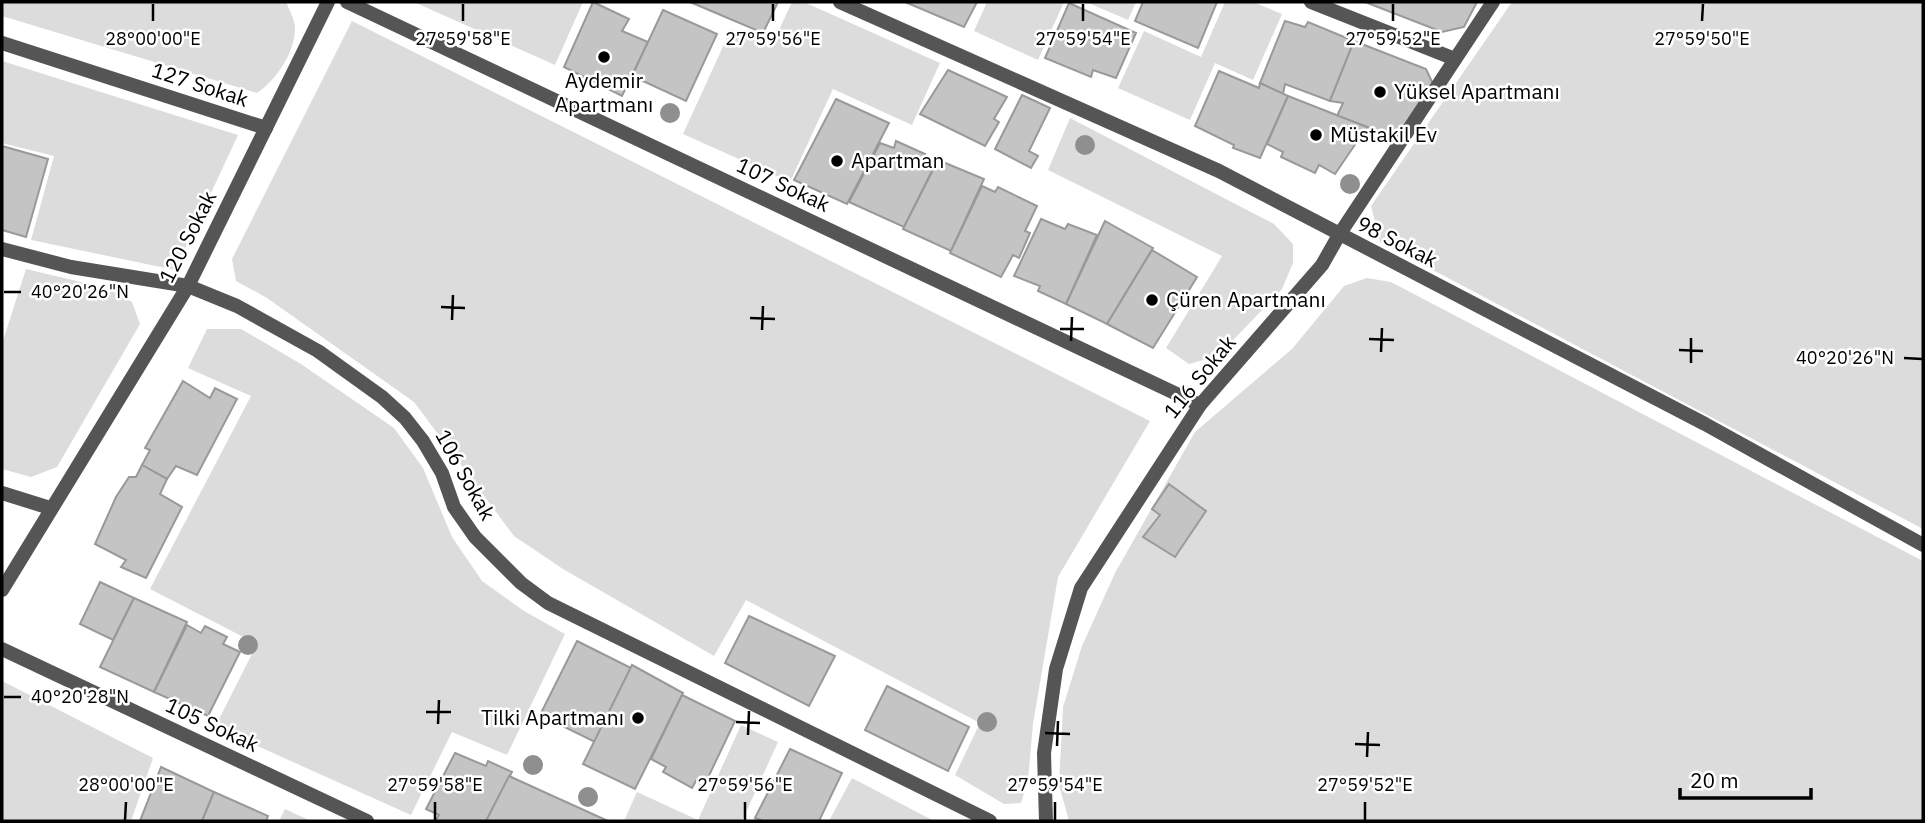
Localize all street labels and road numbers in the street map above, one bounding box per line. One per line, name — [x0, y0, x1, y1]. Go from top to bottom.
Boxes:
street label: 127 Sokak — [148, 55, 252, 113]
street label: 107 Sokak — [732, 150, 835, 218]
street label: 120 Sokak — [152, 186, 222, 287]
street label: 98 Sokak — [1352, 209, 1443, 273]
street label: 116 Sokak — [1157, 329, 1242, 424]
street label: 106 Sokak — [429, 424, 502, 525]
street label: 105 Sokak — [161, 690, 264, 758]

